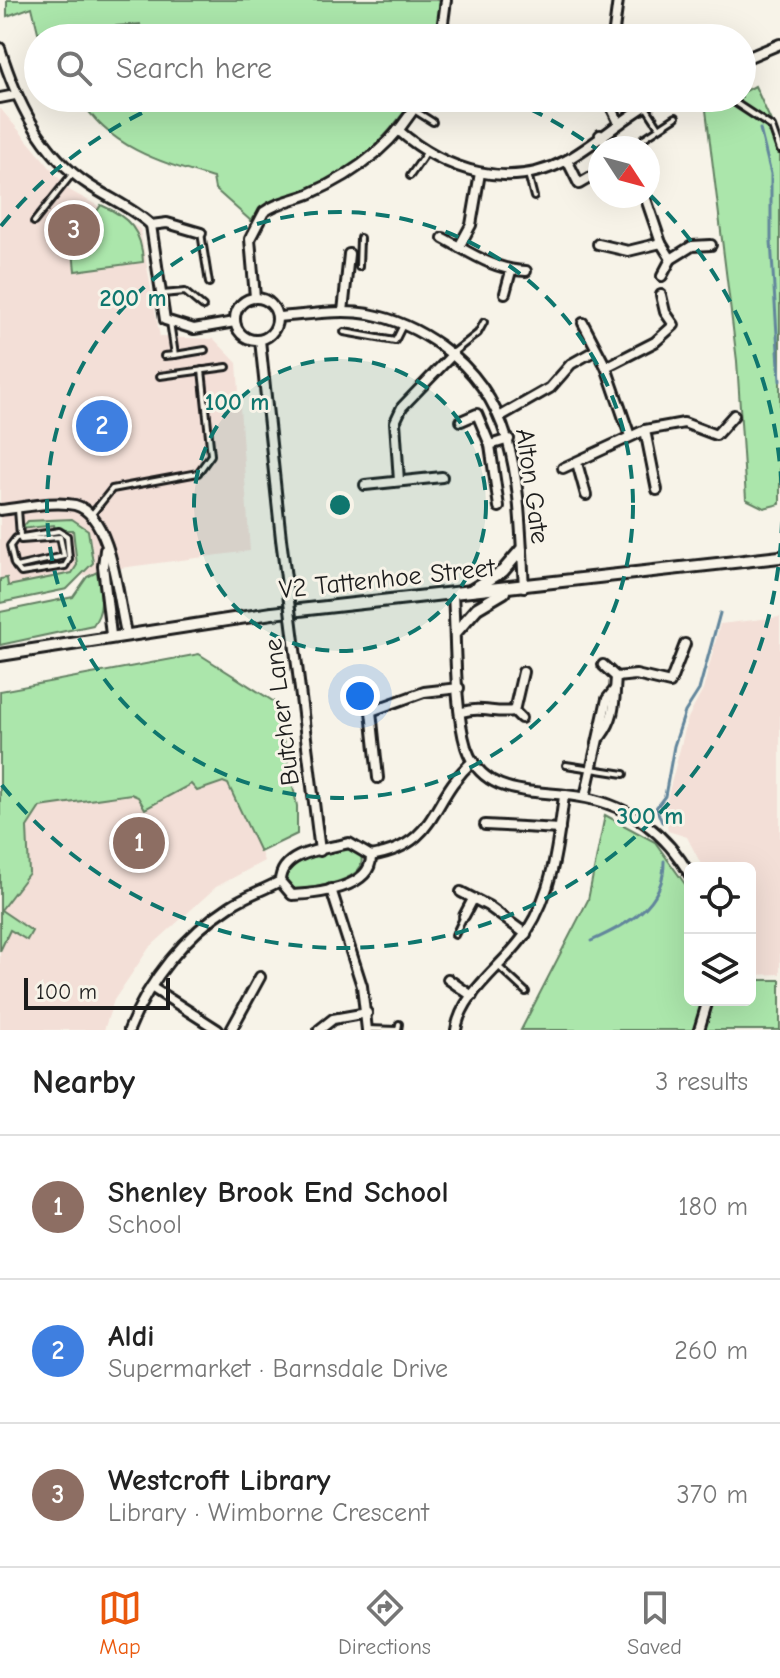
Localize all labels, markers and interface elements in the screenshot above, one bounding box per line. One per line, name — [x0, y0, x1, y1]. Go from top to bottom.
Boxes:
search box — [24, 24, 756, 112]
icon: search — [52, 46, 96, 90]
text: Search here — [116, 51, 272, 86]
north arrow — [588, 136, 660, 208]
pin: 3 — [48, 200, 100, 260]
text: 200 m — [99, 284, 167, 312]
text: 100 m — [205, 388, 269, 416]
pin: 2 — [76, 396, 128, 456]
street label: Alton Gate — [509, 426, 555, 546]
centre of rings — [326, 491, 354, 519]
street label: V2 Tattenhoe Street — [278, 553, 498, 605]
street label: Butcher Lane — [258, 637, 306, 787]
your location — [340, 676, 380, 716]
text: 300 m — [617, 802, 683, 830]
pin: 1 — [113, 813, 165, 873]
map controls — [684, 862, 756, 1006]
button: locate — [684, 862, 756, 934]
button: layers — [684, 934, 756, 1006]
scale bar — [24, 974, 170, 1010]
text: 100 m — [36, 979, 97, 1005]
text: Nearby — [32, 1062, 135, 1102]
text: 3 results — [655, 1067, 748, 1097]
text: Shenley Brook End School — [108, 1175, 449, 1210]
text: 1 — [53, 1192, 63, 1222]
text: 180 m — [678, 1192, 748, 1222]
text: School — [108, 1210, 182, 1240]
text: Aldi — [108, 1319, 155, 1354]
text: 2 — [52, 1336, 64, 1366]
text: 260 m — [674, 1336, 748, 1366]
text: Supermarket · Barnsdale Drive — [108, 1354, 448, 1384]
text: Westcroft Library — [108, 1463, 331, 1498]
text: 3 — [52, 1480, 64, 1510]
text: 370 m — [677, 1480, 748, 1510]
text: Library · Wimborne Crescent — [108, 1498, 429, 1528]
tab: Map — [98, 1586, 142, 1660]
tab: Directions — [338, 1586, 431, 1660]
tab: Saved — [627, 1586, 682, 1660]

